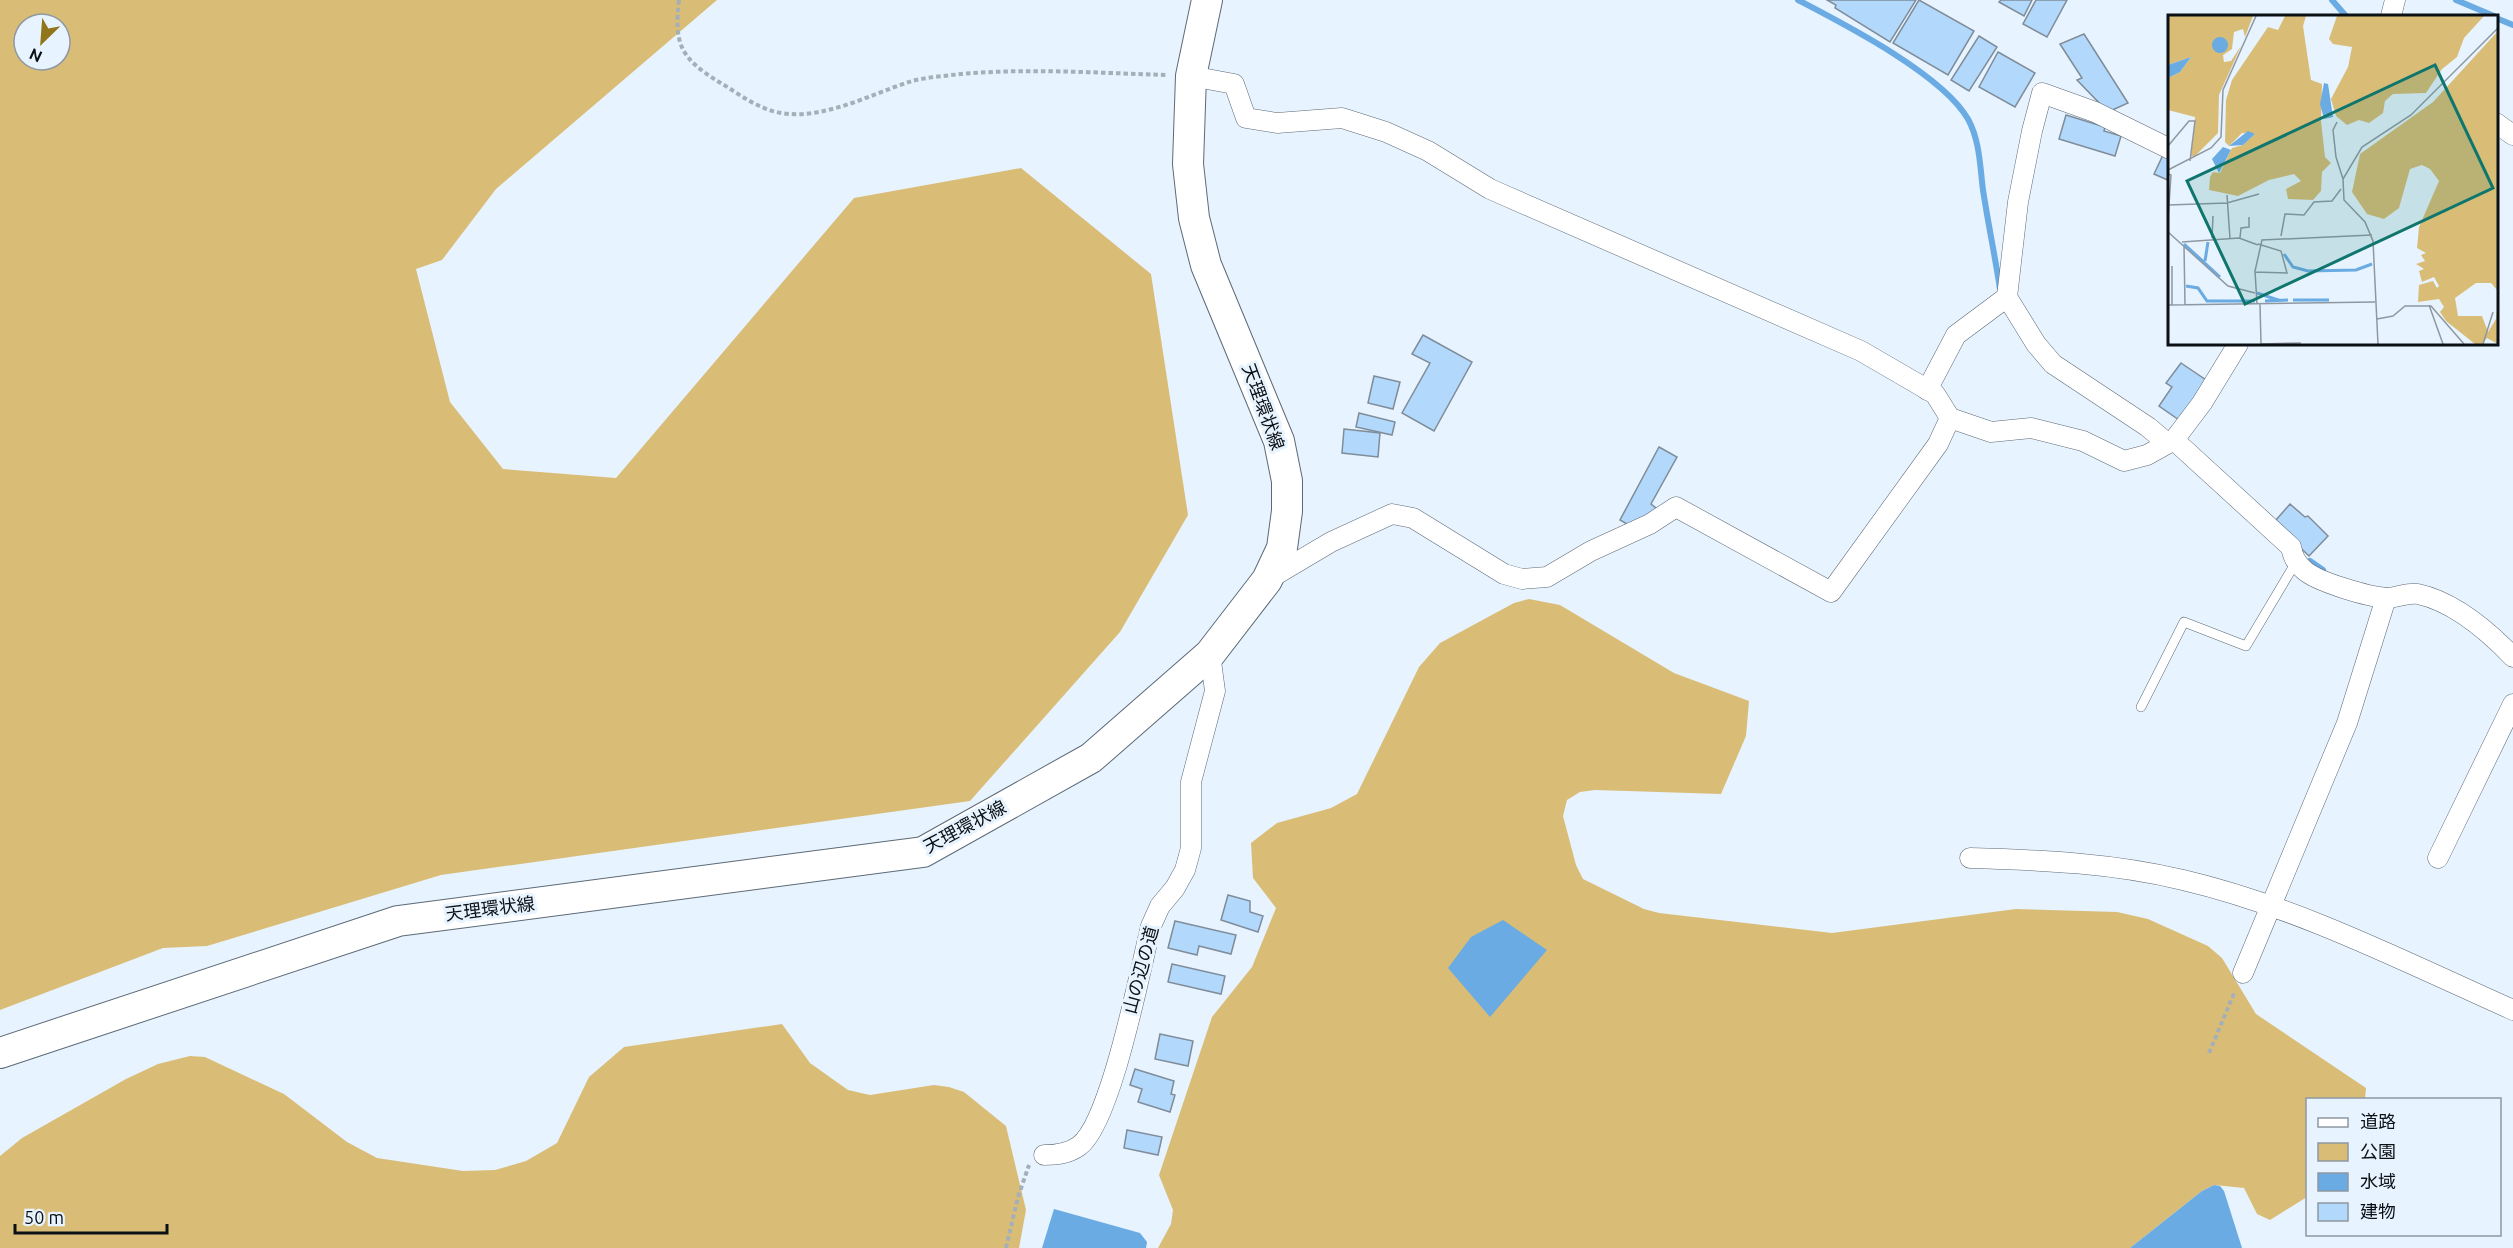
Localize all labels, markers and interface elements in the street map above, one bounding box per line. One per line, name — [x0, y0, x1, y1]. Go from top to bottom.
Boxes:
north arrow — [12, 12, 72, 72]
inset map — [2168, 15, 2498, 345]
text: N — [26, 45, 45, 66]
street label: 天理環状線 — [1239, 361, 1289, 452]
street label: 天理環状線 — [920, 796, 1009, 856]
street label: 天理環状線 — [444, 893, 536, 923]
street label: 山の辺の道 — [1119, 924, 1161, 1016]
legend — [2306, 1098, 2501, 1236]
text: 道路 — [2360, 1111, 2396, 1131]
text: 公園 — [2360, 1141, 2396, 1161]
text: 水域 — [2360, 1171, 2396, 1191]
scale bar — [15, 1197, 166, 1235]
text: 建物 — [2360, 1201, 2396, 1221]
text: 50 m — [24, 1207, 64, 1227]

